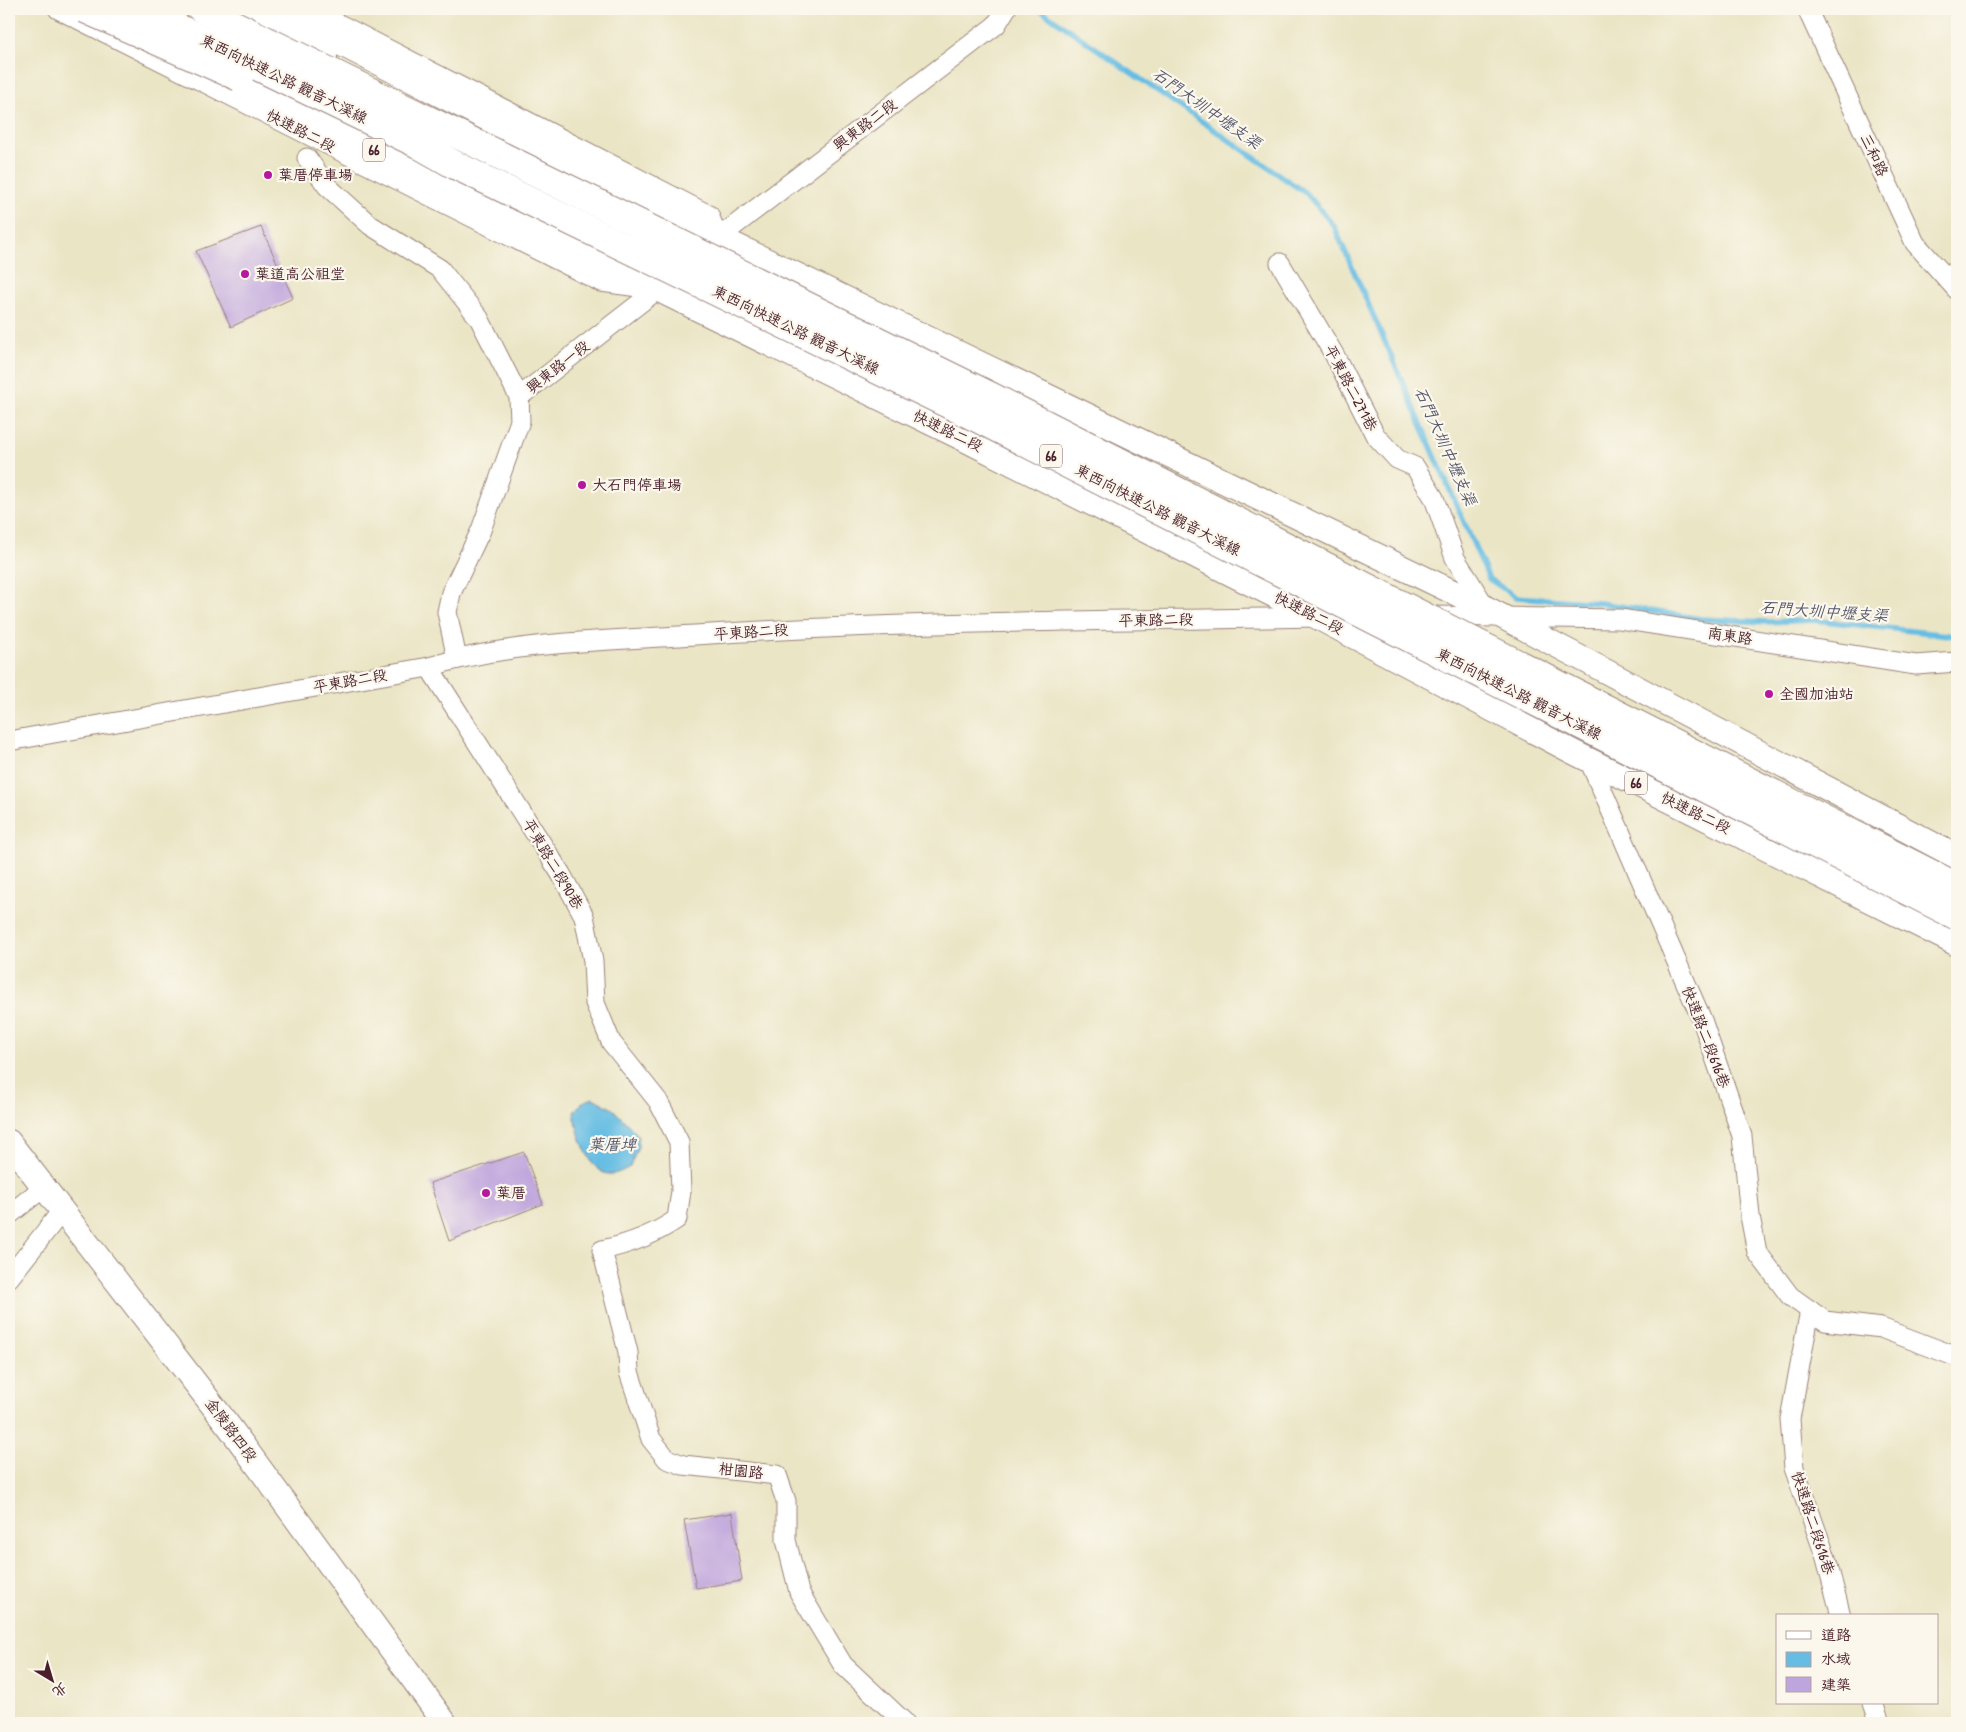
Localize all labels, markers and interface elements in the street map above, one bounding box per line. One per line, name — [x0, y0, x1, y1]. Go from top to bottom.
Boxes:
street label: 東西向快速公路 觀音大溪線 — [197, 29, 371, 128]
water label: 石門大圳中壢支渠 — [1148, 62, 1267, 155]
street label: 興東路二段 — [828, 94, 901, 156]
street label: 快速路二段 — [263, 104, 339, 157]
street label: 三和路 — [1855, 130, 1893, 180]
road number: 66 — [363, 138, 385, 162]
place label: 葉厝停車場 — [278, 164, 353, 185]
marker: 葉厝停車場 — [262, 169, 274, 181]
place label: 葉道高公祖堂 — [255, 263, 345, 284]
marker: 葉道高公祖堂 — [239, 268, 251, 280]
street label: 東西向快速公路 觀音大溪線 — [709, 280, 883, 379]
street label: 興東路一段 — [522, 335, 594, 398]
street label: 平東路二271巷 — [1320, 341, 1383, 435]
water label: 石門大圳中壢支渠 — [1410, 383, 1483, 511]
street label: 快速路二段 — [910, 405, 987, 456]
road number: 66 — [1040, 444, 1062, 468]
street label: 東西向快速公路 觀音大溪線 — [1072, 459, 1245, 561]
place label: 大石門停車場 — [592, 474, 682, 495]
marker: 大石門停車場 — [576, 479, 588, 491]
street label: 快速路二段 — [1271, 586, 1347, 639]
water label: 石門大圳中壢支渠 — [1759, 596, 1891, 627]
street label: 平東路二段 — [1118, 608, 1194, 631]
street label: 平東路二段 — [713, 618, 789, 645]
street label: 南東路 — [1706, 622, 1754, 649]
street label: 東西向快速公路 觀音大溪線 — [1433, 643, 1606, 745]
street label: 平東路二段 — [311, 664, 389, 697]
place label: 全國加油站 — [1779, 683, 1854, 704]
marker: 全國加油站 — [1763, 688, 1775, 700]
road number: 66 — [1625, 771, 1647, 794]
street label: 快速路二段 — [1658, 787, 1735, 838]
street label: 平東路二段90巷 — [518, 815, 589, 913]
street label: 快速路二段616巷 — [1677, 983, 1736, 1091]
water label: 葉厝埤 — [588, 1133, 638, 1155]
place label: 葉厝 — [496, 1182, 526, 1203]
marker: 葉厝 — [480, 1187, 492, 1199]
street label: 金陵路四段 — [200, 1393, 262, 1466]
street label: 柑園路 — [718, 1458, 765, 1483]
street label: 快速路二段616巷 — [1787, 1469, 1840, 1577]
legend — [1776, 1614, 1938, 1704]
text: 道路 — [1821, 1624, 1851, 1645]
text: 水域 — [1821, 1648, 1851, 1669]
north arrow — [28, 1654, 78, 1704]
text: 建築 — [1821, 1674, 1851, 1695]
text: 北 — [49, 1679, 72, 1702]

